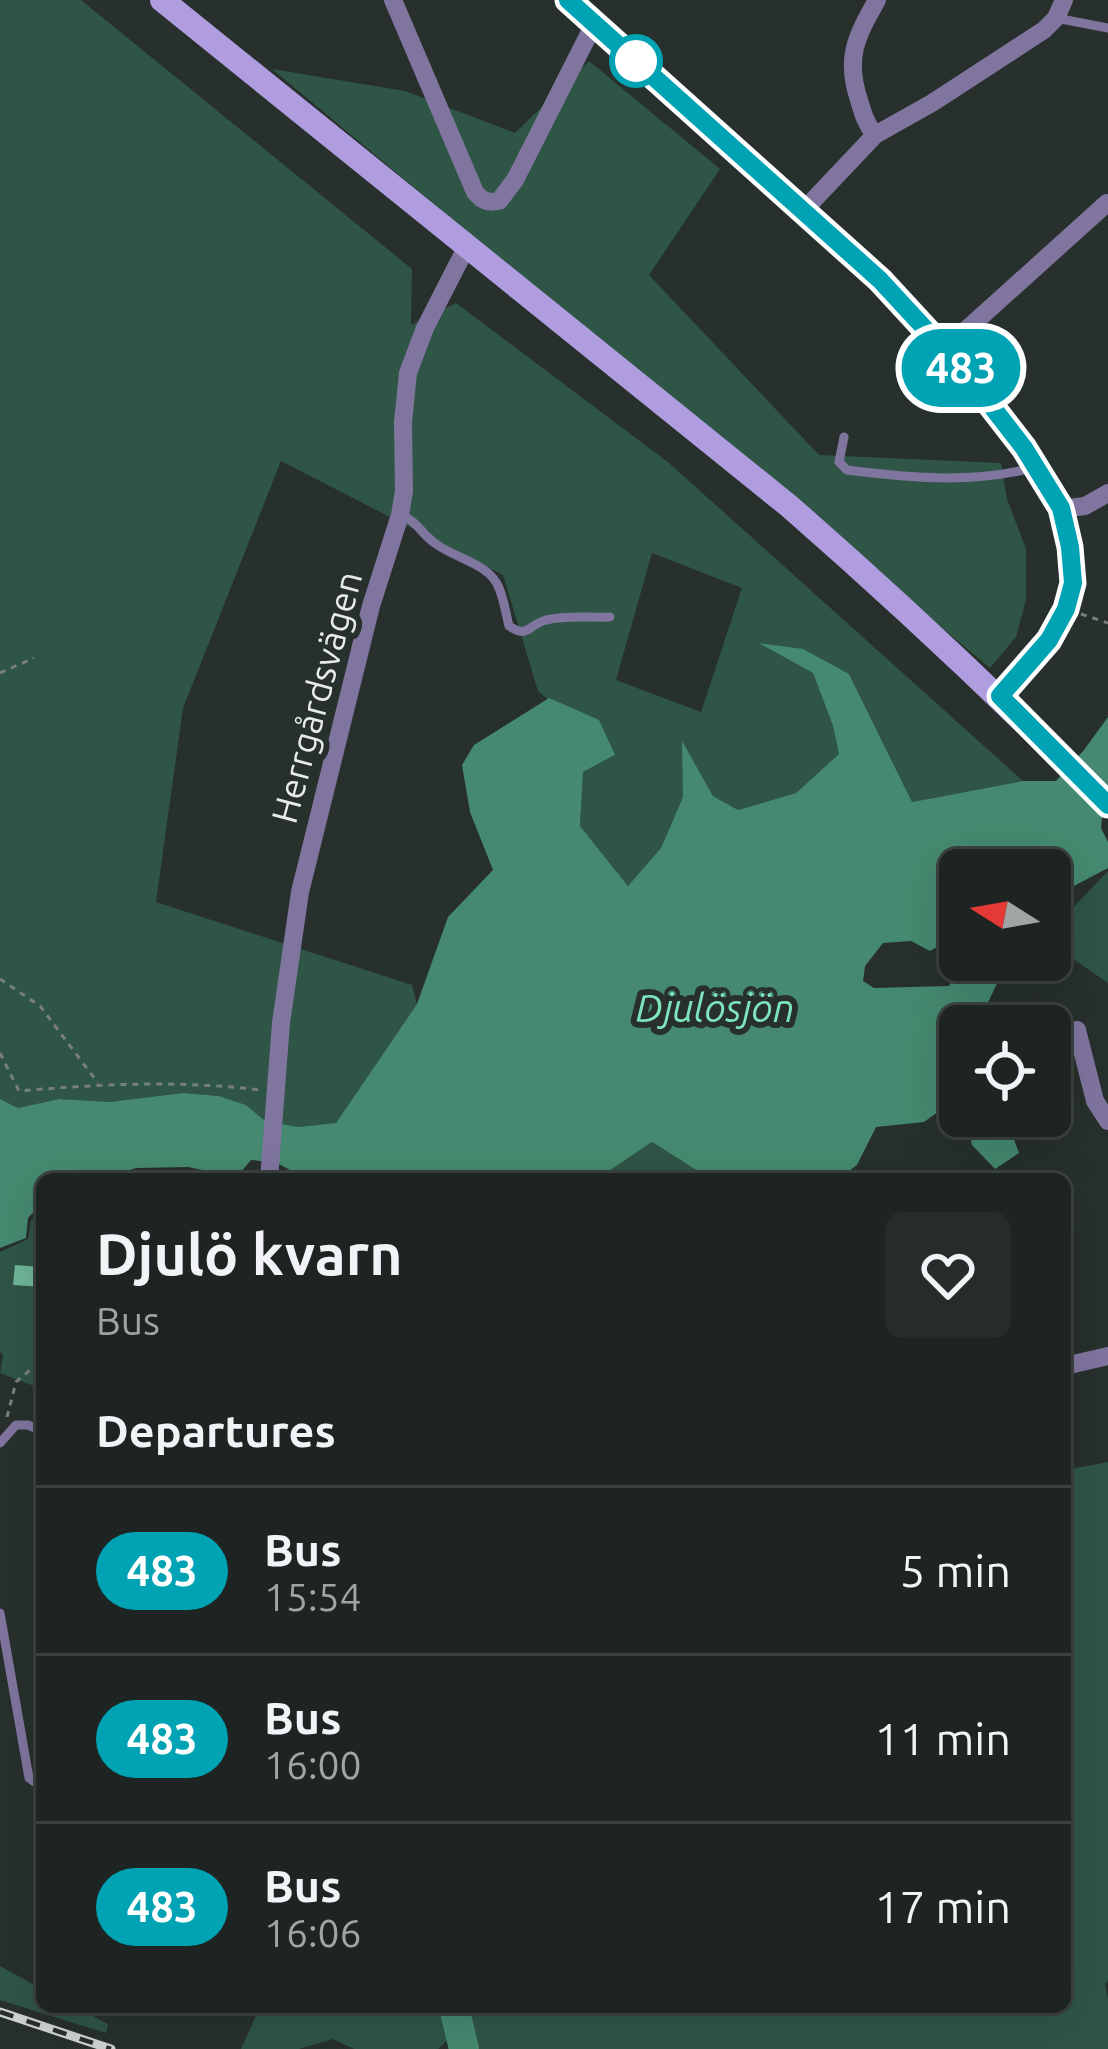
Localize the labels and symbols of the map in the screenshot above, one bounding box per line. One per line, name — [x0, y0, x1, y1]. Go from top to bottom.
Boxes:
unlabelled marker — [611, 36, 661, 86]
line badge: 483 — [892, 329, 1030, 407]
street label: Herrgårdsvägen — [263, 567, 369, 827]
north arrow — [939, 849, 1071, 981]
water label: Djulösjön — [636, 986, 794, 1029]

